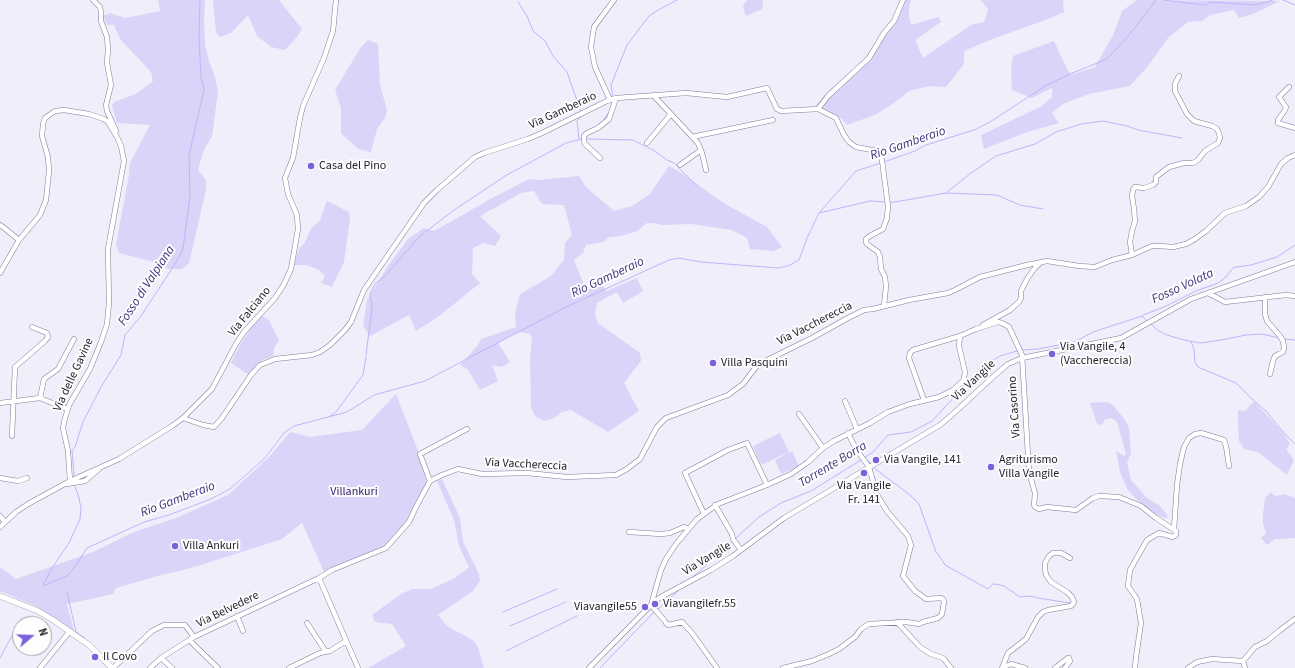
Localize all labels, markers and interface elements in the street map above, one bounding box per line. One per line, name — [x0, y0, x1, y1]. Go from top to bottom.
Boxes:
street label: Via Gamberaio — [527, 89, 599, 133]
water label: Rio Gamberaio — [868, 124, 948, 164]
place label: Casa del Pino — [319, 159, 386, 173]
marker: Casa del Pino — [306, 161, 316, 171]
water label: Fosso di Valpiana — [115, 243, 179, 329]
water label: Rio Gamberaio — [569, 254, 647, 302]
water label: Fosso Volata — [1150, 266, 1216, 308]
street label: Via Falciano — [226, 284, 274, 340]
street label: Via Vacchereccia — [775, 299, 855, 349]
street label: Via delle Gavine — [51, 336, 97, 414]
place label: Via Vangile, 4 (Vacchereccia) — [1060, 340, 1132, 368]
marker: Via Vangile, 4 (Vacchereccia) — [1047, 349, 1057, 359]
place label: Villa Pasquini — [721, 356, 788, 370]
street label: Via Vangile — [949, 357, 999, 405]
marker: Villa Pasquini — [708, 358, 718, 368]
street label: Via Casorino — [1006, 375, 1024, 439]
water label: Torrente Borra — [796, 439, 870, 491]
place label: Via Vangile, 141 — [884, 453, 961, 467]
place label: Agriturismo Villa Vangile — [999, 453, 1059, 481]
marker: Via Vangile, 141 — [871, 455, 881, 465]
street label: Via Vacchereccia — [484, 456, 568, 474]
marker: Agriturismo Villa Vangile — [986, 462, 996, 472]
marker: Via Vangile Fr. 141 — [859, 468, 869, 478]
water label: Rio Gamberaio — [138, 479, 218, 521]
place label: Via Vangile Fr. 141 — [837, 479, 891, 507]
park label: Villankuri — [330, 485, 378, 499]
place label: Villa Ankuri — [183, 539, 239, 553]
street label: Via Vangile — [680, 539, 734, 579]
marker: Villa Ankuri — [170, 541, 180, 551]
street label: Via Belvedere — [194, 589, 262, 631]
place label: Viavangilefr.55 — [663, 597, 736, 611]
marker: Viavangilefr.55 — [650, 599, 660, 609]
place label: Viavangile55 — [574, 600, 637, 614]
marker: Viavangile55 — [640, 602, 650, 612]
north arrow — [12, 616, 52, 656]
text: N — [35, 626, 51, 638]
place label: Il Covo — [103, 650, 137, 664]
marker: Il Covo — [90, 652, 100, 662]

